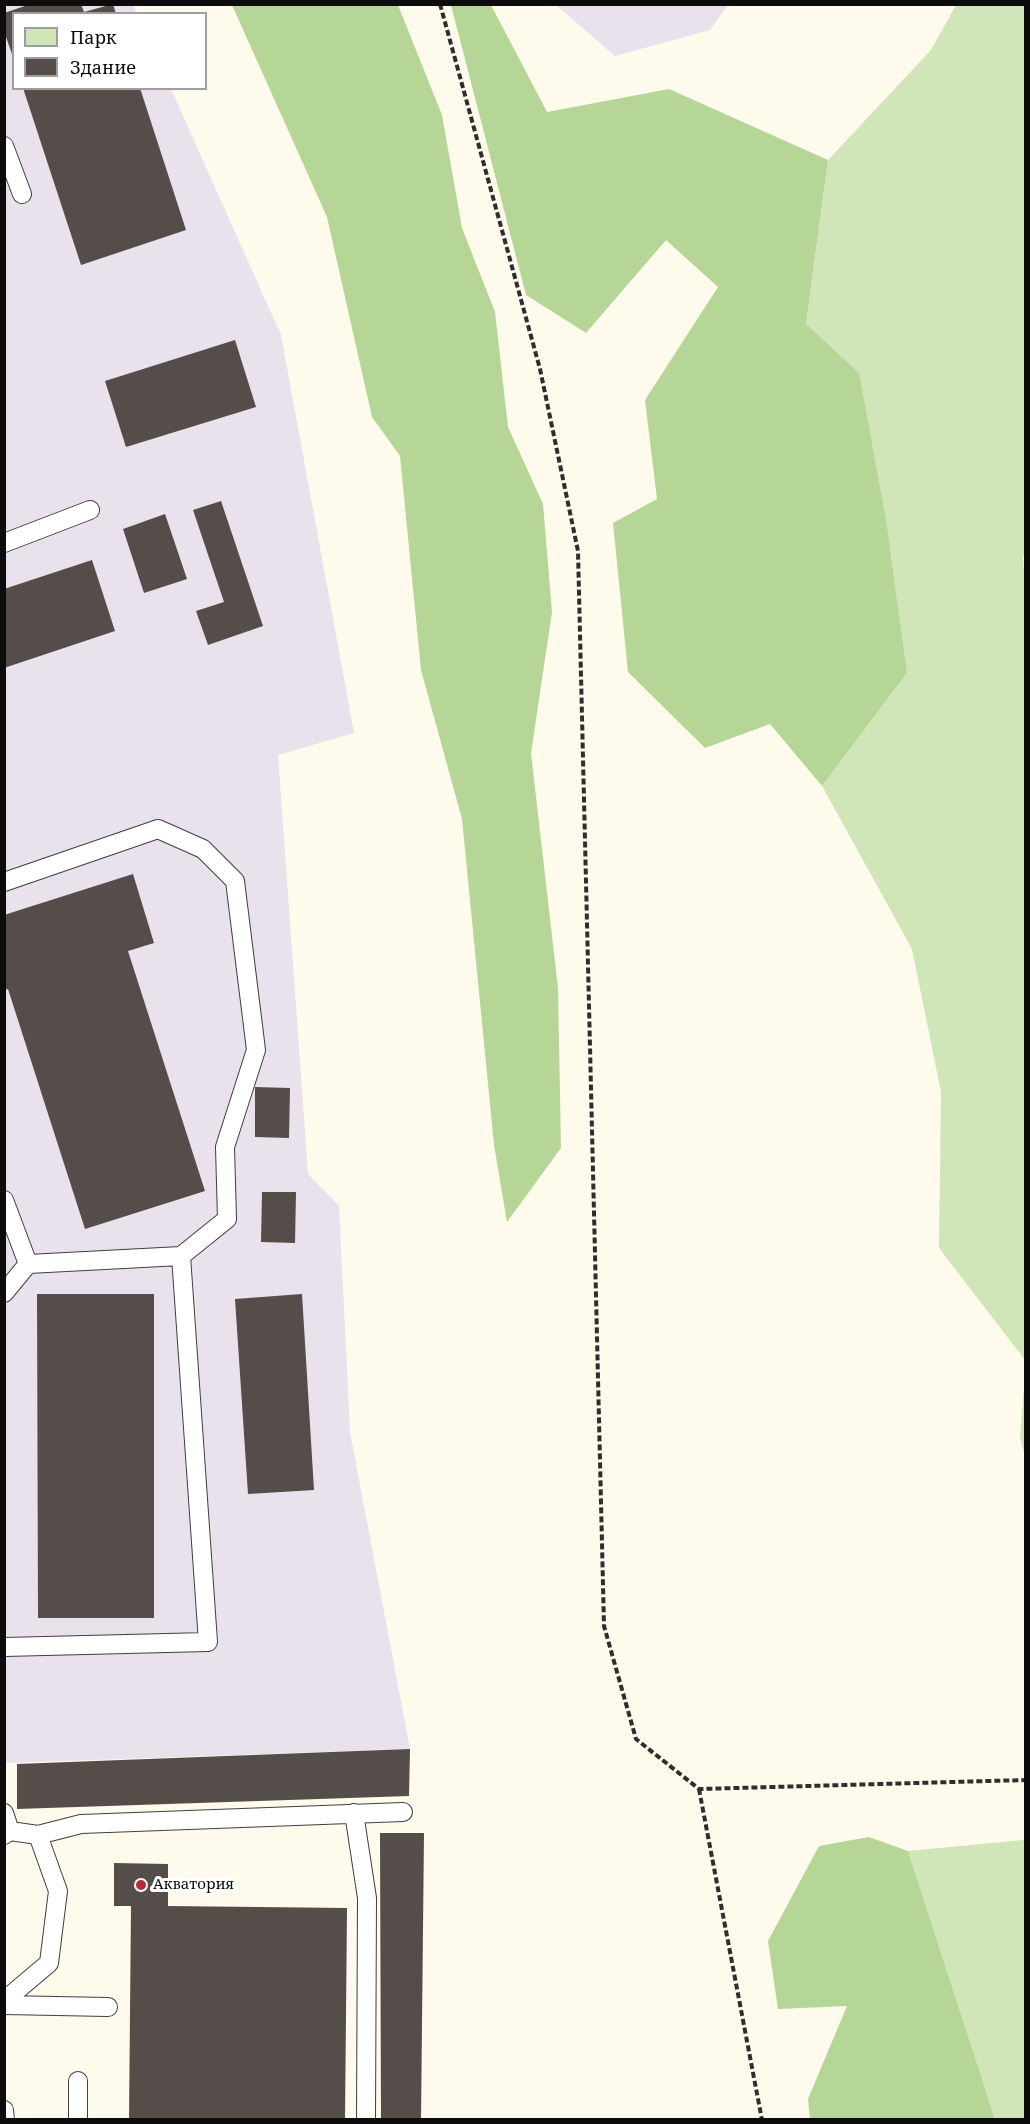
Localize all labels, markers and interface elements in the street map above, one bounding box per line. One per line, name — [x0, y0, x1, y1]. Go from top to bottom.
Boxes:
legend — [12, 12, 207, 90]
text: Парк — [70, 25, 117, 49]
text: Здание — [70, 55, 136, 79]
place label: Акватория — [153, 1876, 234, 1894]
marker: Акватория — [134, 1878, 148, 1892]

